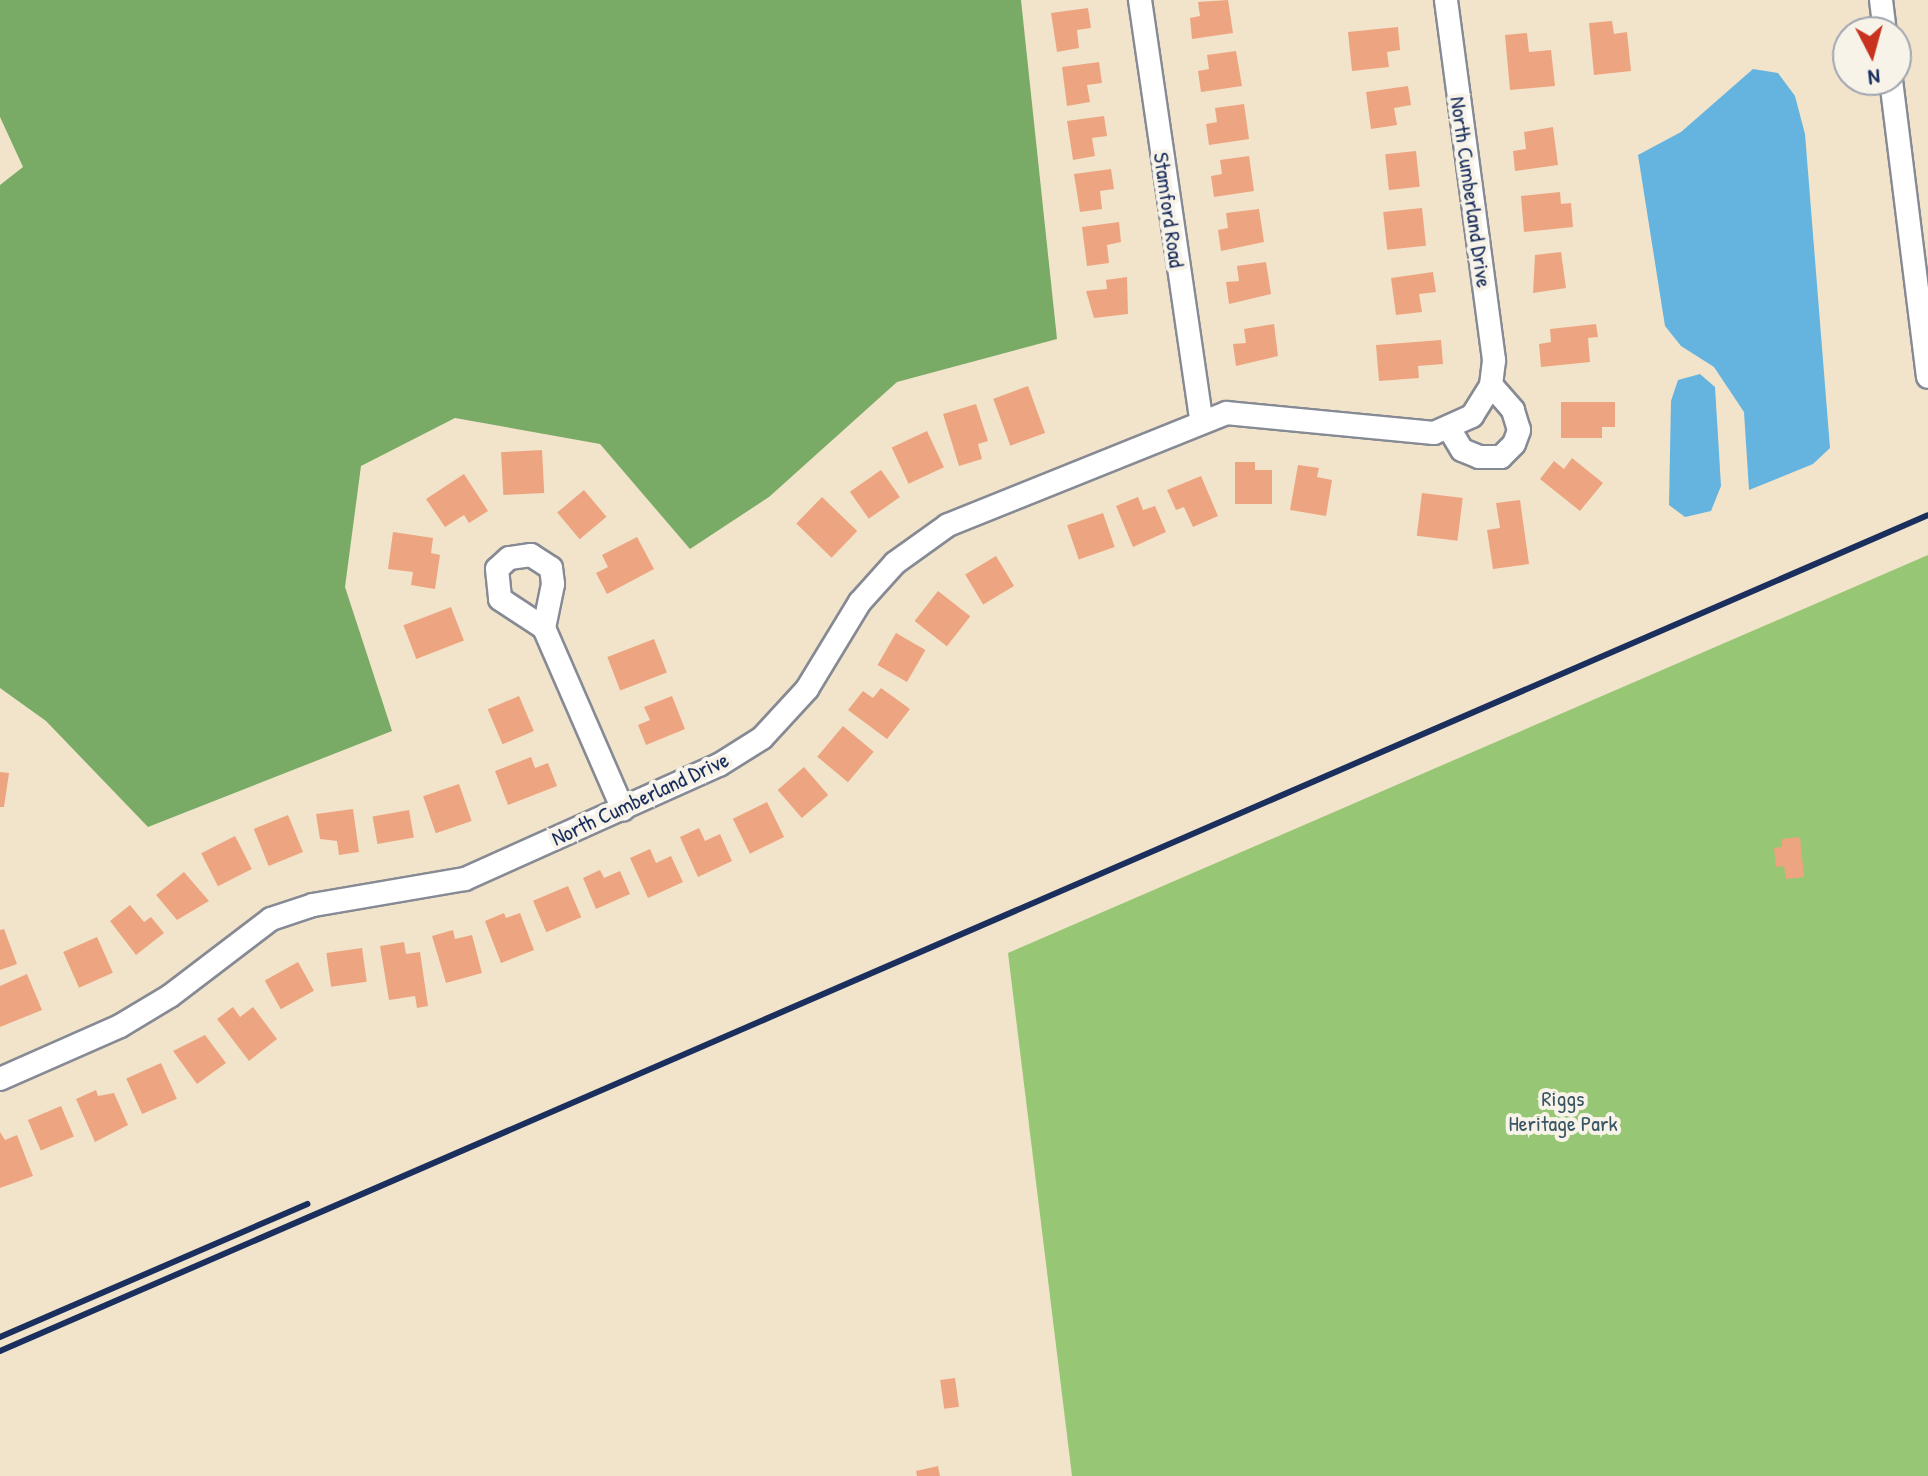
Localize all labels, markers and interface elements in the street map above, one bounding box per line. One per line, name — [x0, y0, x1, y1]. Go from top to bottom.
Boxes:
north arrow — [1832, 16, 1912, 96]
text: N — [1867, 62, 1882, 93]
street label: North Cumberland Drive — [1445, 95, 1497, 289]
street label: Stamford Road — [1148, 151, 1190, 269]
street label: North Cumberland Drive — [547, 746, 733, 852]
park label: Riggs Heritage Park — [1508, 1085, 1618, 1136]

